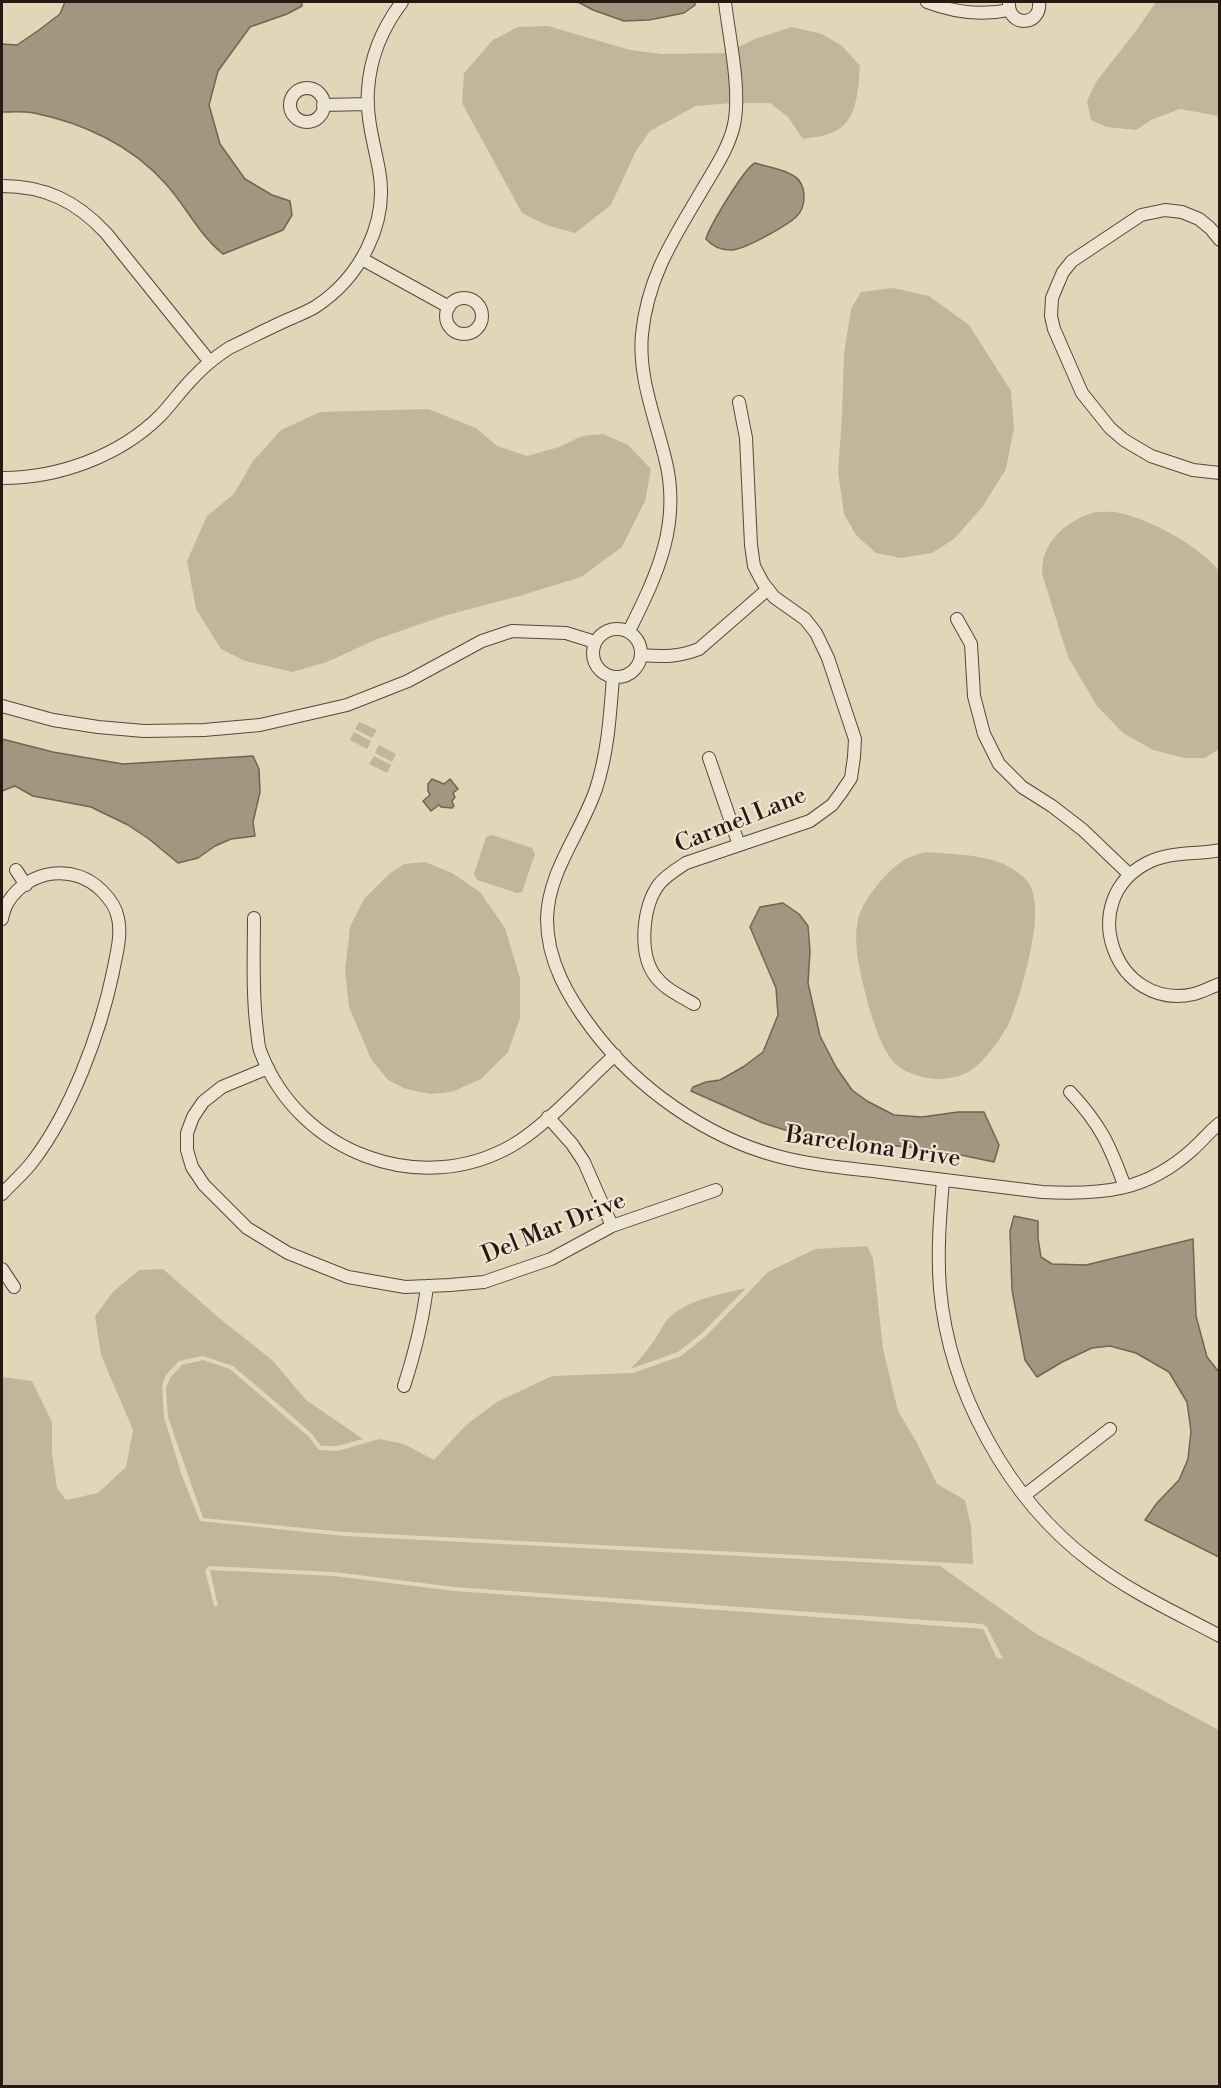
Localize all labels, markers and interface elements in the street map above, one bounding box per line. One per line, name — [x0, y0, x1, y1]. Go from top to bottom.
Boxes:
street label: Carmel Lane — [671, 782, 811, 860]
street label: Barcelona Drive — [784, 1121, 962, 1175]
street label: Del Mar Drive — [478, 1187, 630, 1271]

